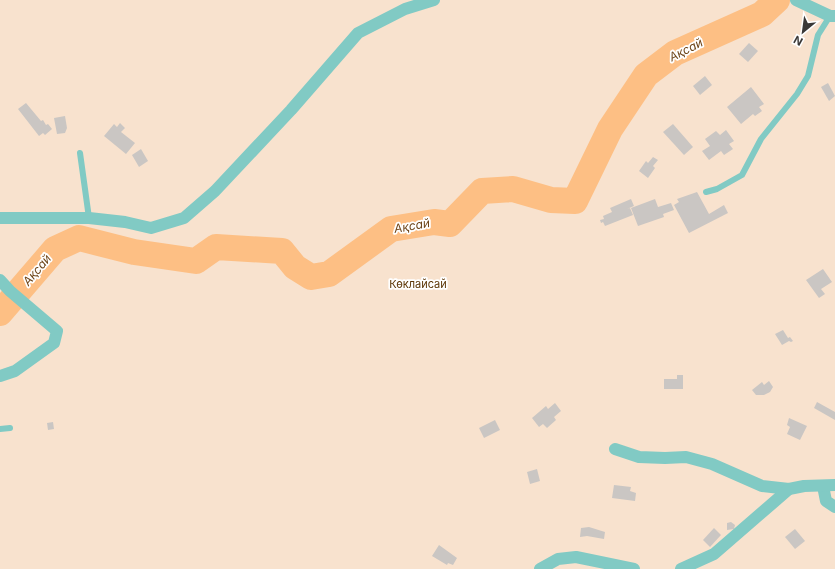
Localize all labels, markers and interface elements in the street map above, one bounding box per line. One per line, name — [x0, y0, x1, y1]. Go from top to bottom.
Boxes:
north arrow — [783, 12, 823, 52]
text: N — [791, 33, 805, 49]
water label: Ақсай — [665, 35, 705, 65]
water label: Ақсай — [392, 215, 431, 236]
water label: Ақсай — [19, 251, 54, 289]
park label: Көклайсай — [389, 277, 447, 291]

